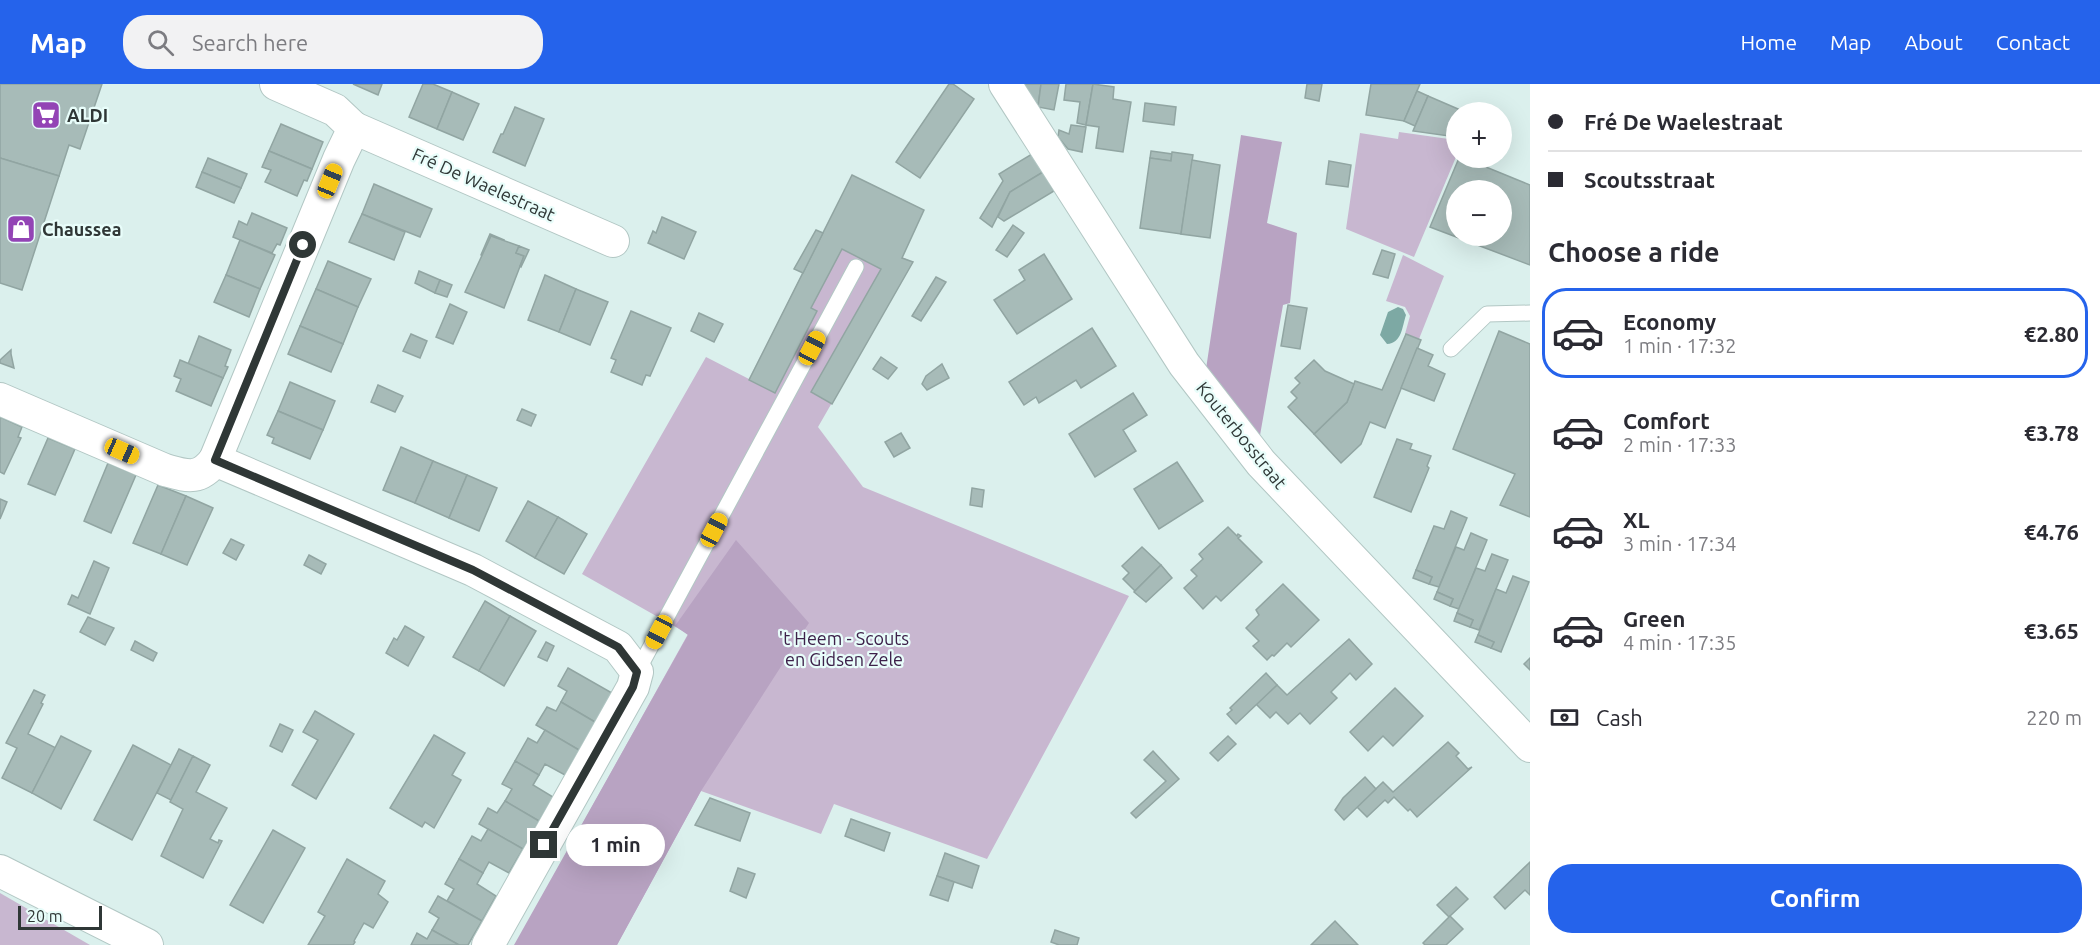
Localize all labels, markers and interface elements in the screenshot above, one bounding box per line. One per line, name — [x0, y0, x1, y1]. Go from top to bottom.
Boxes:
search box — [123, 15, 543, 69]
icon: search — [144, 26, 177, 59]
text: Map — [30, 27, 87, 58]
text: Search here — [192, 30, 308, 55]
text: Home — [1740, 30, 1797, 54]
text: Map — [1830, 30, 1871, 54]
text: About — [1904, 30, 1963, 54]
text: Contact — [1996, 30, 2070, 54]
supermarket icon: ALDI — [30, 99, 62, 131]
map controls — [1446, 102, 1512, 246]
button: + — [1446, 102, 1512, 168]
place label: ALDI — [67, 105, 108, 125]
text: Fré De Waelestraat — [1584, 109, 1783, 134]
street label: Fré De Waelestraat — [410, 144, 558, 224]
car — [315, 161, 345, 201]
text: Scoutsstraat — [1584, 167, 1715, 192]
button: − — [1446, 180, 1512, 246]
shop icon: Chaussea — [5, 213, 37, 245]
place label: Chaussea — [42, 219, 121, 239]
route start — [289, 231, 316, 258]
text: Choose a ride — [1548, 237, 1720, 267]
icon: car — [1551, 306, 1605, 360]
text: Economy — [1623, 309, 1716, 334]
text: €2.80 — [2024, 321, 2079, 346]
car — [796, 328, 828, 368]
text: 1 min · 17:32 — [1623, 334, 1737, 357]
street label: Kouterbosstraat — [1193, 378, 1291, 492]
icon: car — [1551, 405, 1605, 459]
text: Comfort — [1623, 408, 1710, 433]
text: €3.78 — [2024, 420, 2079, 445]
text: 2 min · 17:33 — [1623, 433, 1737, 456]
car — [102, 435, 142, 467]
icon: car — [1551, 504, 1605, 558]
text: XL — [1623, 507, 1650, 532]
car — [698, 510, 730, 550]
text: €4.76 — [2024, 519, 2079, 544]
text: 3 min · 17:34 — [1623, 532, 1737, 555]
icon: car — [1551, 603, 1605, 657]
text: Green — [1623, 606, 1685, 631]
car — [643, 612, 675, 652]
text: €3.65 — [2024, 618, 2079, 643]
park label: 't Heem - Scouts en Gidsen Zele — [779, 628, 909, 669]
text: 4 min · 17:35 — [1623, 631, 1737, 654]
icon: cash — [1548, 701, 1581, 734]
text: Cash — [1596, 705, 1643, 730]
text: 220 m — [2026, 706, 2082, 729]
callout: 1 min — [565, 824, 664, 866]
route end — [530, 831, 557, 858]
text: 1 min — [590, 833, 641, 856]
button: Confirm — [1548, 864, 2082, 933]
scale bar — [18, 903, 102, 930]
text: 20 m — [27, 907, 63, 925]

